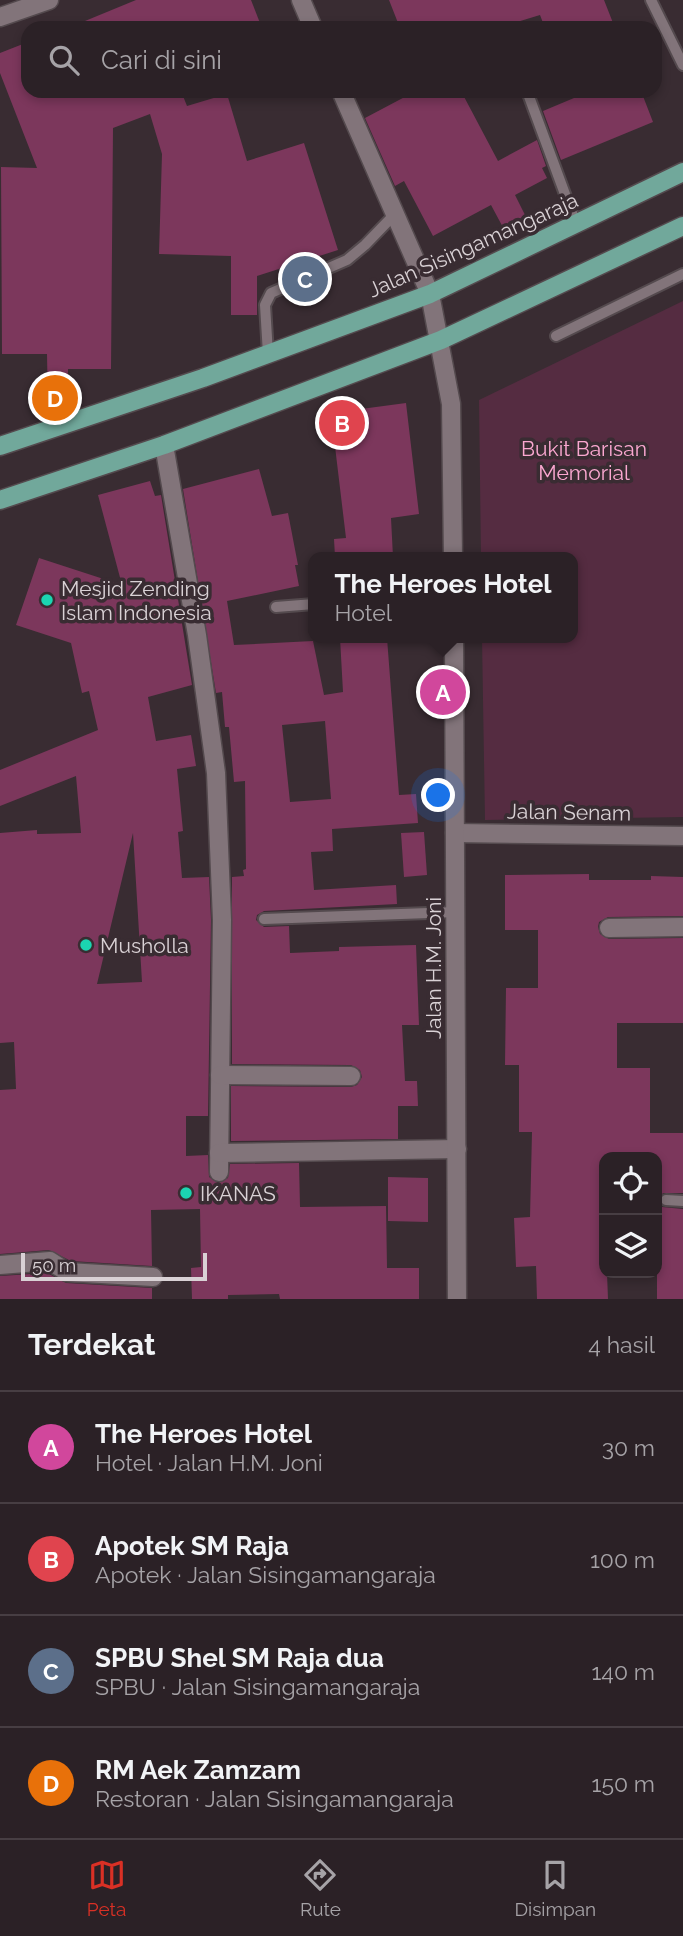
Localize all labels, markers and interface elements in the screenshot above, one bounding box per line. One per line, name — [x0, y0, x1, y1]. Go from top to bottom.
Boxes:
search box — [21, 21, 662, 98]
icon: search — [45, 41, 83, 79]
text: Cari di sini — [101, 45, 222, 75]
street label: Jalan Sisingamangaraja — [364, 187, 582, 303]
pin: C — [282, 253, 328, 305]
pin: D — [32, 372, 78, 424]
pin: B — [319, 397, 365, 449]
park label: Bukit Barisan Memorial — [521, 436, 647, 485]
popup — [308, 552, 578, 643]
text: The Heroes Hotel — [335, 569, 551, 599]
place label: Mesjid Zending Islam Indonesia — [61, 576, 212, 625]
marker: Mesjid Zending Islam Indonesia — [39, 592, 55, 608]
text: Hotel — [335, 599, 392, 626]
pin: A — [420, 666, 466, 718]
your location — [421, 778, 455, 812]
street label: Jalan Senam — [507, 798, 631, 826]
street label: Jalan H.M. Joni — [421, 897, 446, 1039]
place label: Musholla — [100, 933, 189, 958]
marker: Musholla — [78, 937, 94, 953]
map controls — [599, 1152, 662, 1278]
button: locate — [599, 1152, 662, 1215]
place label: IKANAS — [200, 1181, 276, 1206]
marker: IKANAS — [178, 1185, 194, 1201]
button: layers — [599, 1215, 662, 1278]
scale bar — [21, 1250, 206, 1282]
text: 50 m — [32, 1254, 76, 1276]
text: Terdekat — [28, 1327, 156, 1362]
text: 4 hasil — [588, 1331, 655, 1358]
text: The Heroes Hotel — [95, 1419, 312, 1449]
text: A — [43, 1434, 59, 1461]
text: 30 m — [602, 1434, 655, 1461]
text: Hotel · Jalan H.M. Joni — [95, 1449, 323, 1476]
text: Apotek SM Raja — [95, 1531, 289, 1561]
text: B — [43, 1546, 59, 1573]
text: 100 m — [590, 1546, 655, 1573]
text: Apotek · Jalan Sisingamangaraja — [95, 1561, 436, 1588]
text: SPBU Shel SM Raja dua — [95, 1643, 384, 1673]
text: C — [43, 1658, 59, 1685]
text: 140 m — [592, 1658, 655, 1685]
text: SPBU · Jalan Sisingamangaraja — [95, 1673, 420, 1700]
text: RM Aek Zamzam — [95, 1755, 301, 1785]
text: D — [43, 1770, 59, 1797]
text: 150 m — [592, 1770, 655, 1797]
text: Restoran · Jalan Sisingamangaraja — [95, 1785, 454, 1812]
tab: Peta — [87, 1856, 126, 1920]
tab: Rute — [300, 1856, 341, 1920]
tab: Disimpan — [514, 1856, 596, 1920]

